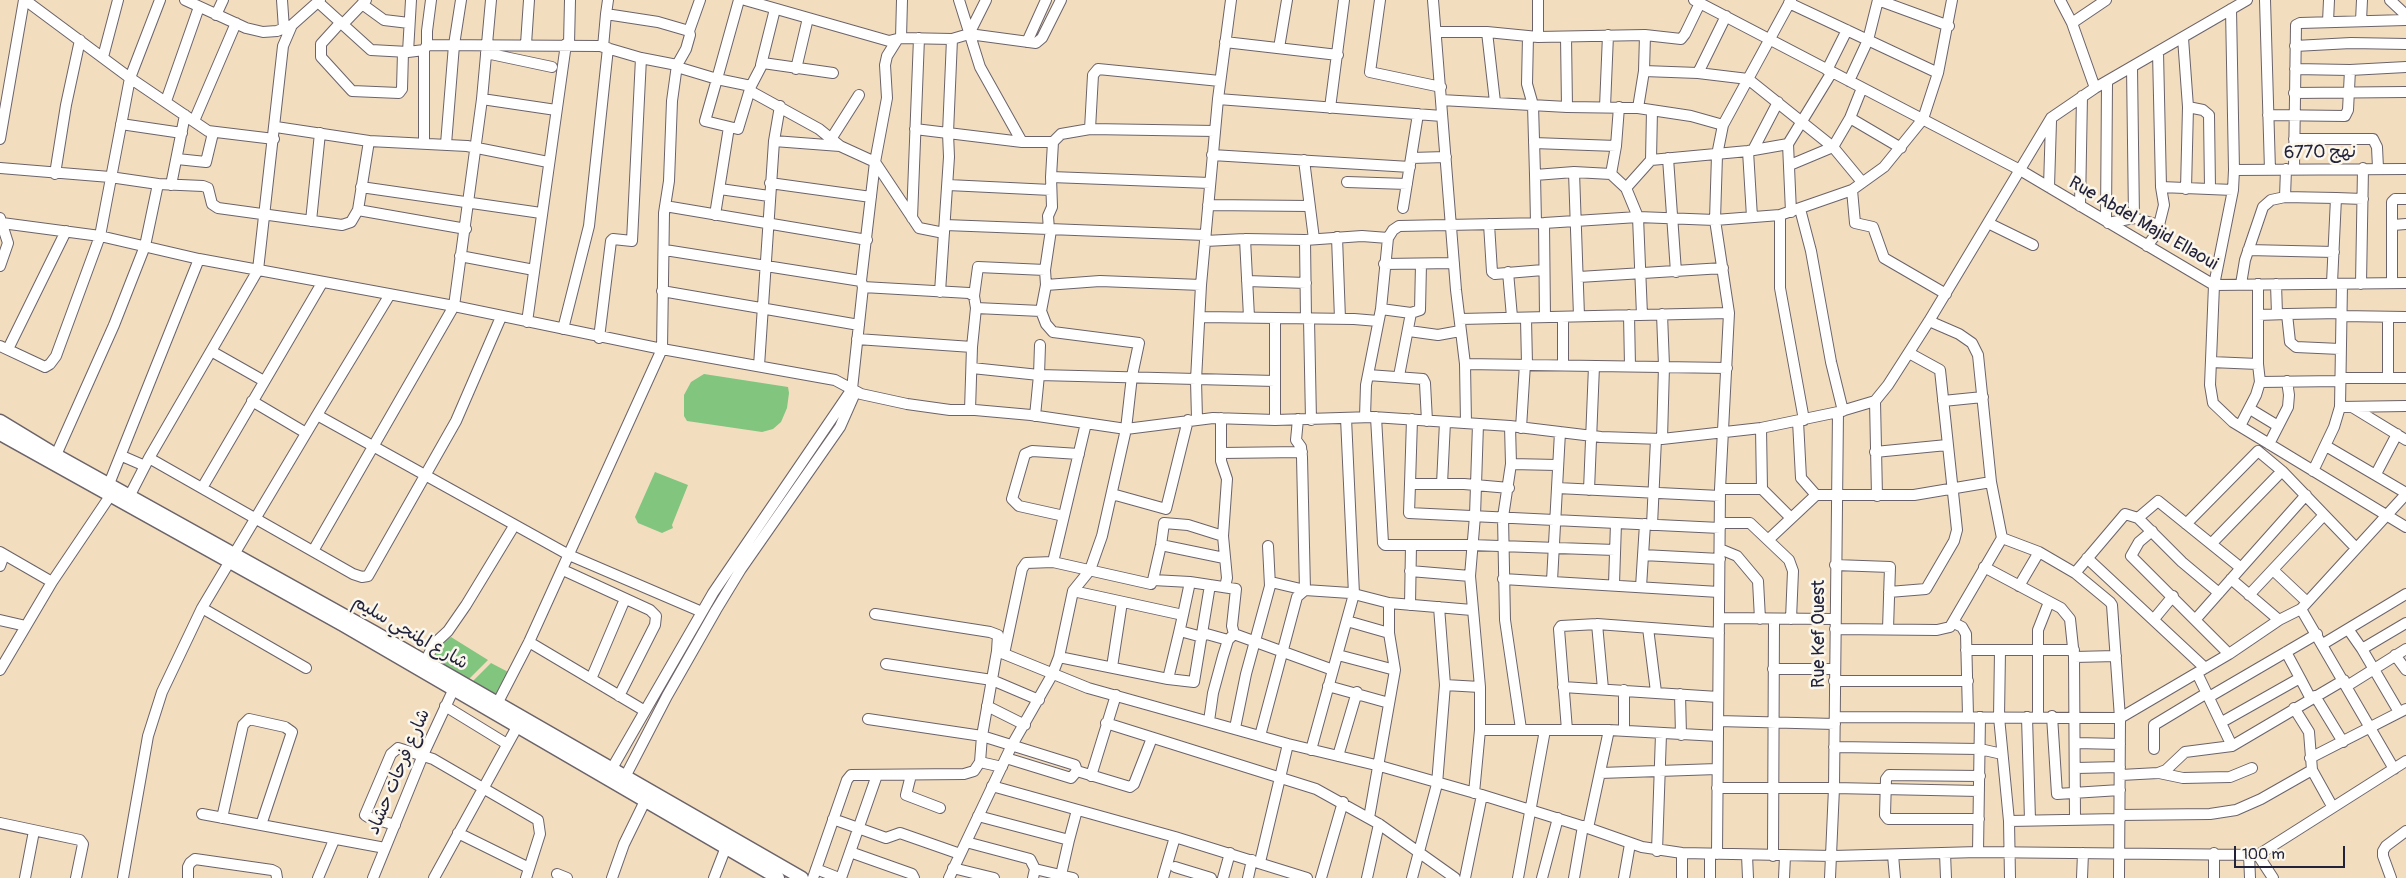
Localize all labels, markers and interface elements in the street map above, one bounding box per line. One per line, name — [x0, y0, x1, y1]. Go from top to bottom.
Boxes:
street label: نهج 6770 — [2284, 142, 2356, 164]
street label: Rue Abdel Majid Ellaoui — [2065, 173, 2221, 275]
street label: Rue Kef Ouest — [1808, 580, 1830, 688]
street label: شارع المنجي سليم — [349, 591, 471, 675]
street label: شارع فرحات حشاد — [363, 706, 435, 838]
scale bar — [2236, 836, 2347, 868]
text: 100 m — [2242, 845, 2285, 864]

